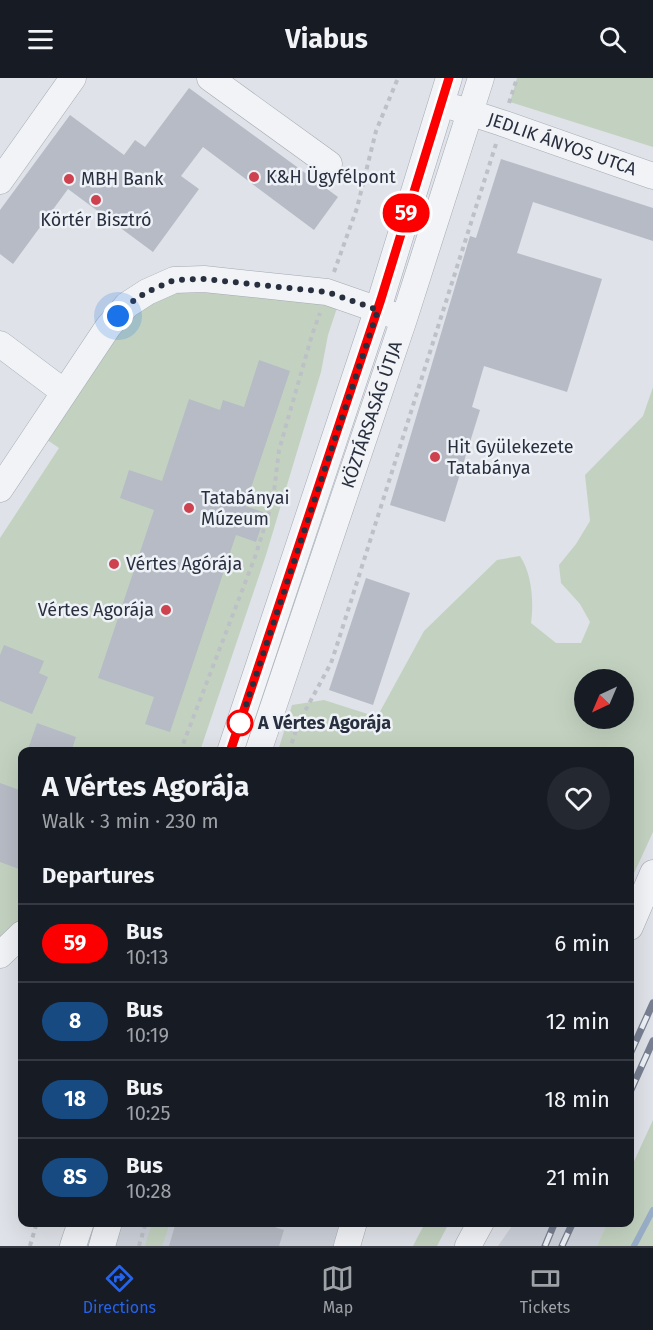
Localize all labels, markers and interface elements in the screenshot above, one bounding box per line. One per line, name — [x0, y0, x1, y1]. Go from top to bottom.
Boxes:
icon: menu — [24, 23, 57, 56]
text: Viabus — [285, 23, 368, 55]
icon: search — [596, 23, 629, 56]
street label: JEDLIK ÁNYOS UTCA — [485, 108, 640, 181]
place label: K&H Ügyfélpont — [266, 166, 396, 188]
place label: MBH Bank — [81, 168, 164, 190]
marker: K&H Ügyfélpont — [247, 170, 261, 184]
marker: MBH Bank — [62, 172, 76, 186]
marker: Körtér Bisztró — [89, 193, 103, 207]
line badge: 59 — [379, 194, 433, 232]
text: 59 — [395, 200, 417, 226]
place label: Körtér Bisztró — [40, 209, 152, 231]
your location — [103, 301, 133, 331]
street label: KÖZTÁRSASÁG ÚTJA — [337, 338, 407, 491]
place label: Hit Gyülekezete Tatabánya — [447, 436, 574, 479]
marker: Hit Gyülekezete Tatabánya — [428, 450, 442, 464]
place label: Tatabányai Múzeum — [201, 487, 290, 530]
marker: Tatabányai Múzeum — [182, 501, 196, 515]
place label: Vértes Agórája — [126, 553, 242, 575]
marker: Vértes Agórája — [107, 557, 121, 571]
place label: Vértes Agorája — [38, 599, 154, 621]
marker: Vértes Agorája — [159, 603, 173, 617]
north arrow — [574, 669, 634, 729]
map controls — [574, 669, 634, 729]
marker: A Vértes Agorája — [227, 710, 253, 736]
place label: A Vértes Agorája — [257, 712, 391, 734]
button: heart — [547, 767, 610, 830]
text: A Vértes Agorája — [42, 770, 249, 803]
text: Walk · 3 min · 230 m — [42, 809, 219, 833]
text: Departures — [42, 862, 154, 889]
text: Bus — [126, 918, 163, 945]
text: 59 — [64, 930, 86, 956]
text: 6 min — [554, 930, 610, 957]
text: 10:13 — [126, 945, 168, 969]
text: Bus — [126, 996, 163, 1023]
text: 8 — [69, 1008, 81, 1034]
text: 12 min — [546, 1008, 610, 1035]
text: 10:19 — [126, 1023, 169, 1047]
text: Bus — [126, 1074, 163, 1101]
text: 18 — [64, 1086, 86, 1112]
text: 18 min — [545, 1086, 610, 1113]
text: 10:25 — [126, 1101, 171, 1125]
text: Bus — [126, 1152, 163, 1179]
text: 8S — [63, 1164, 87, 1190]
text: 21 min — [546, 1164, 610, 1191]
text: 10:28 — [126, 1179, 172, 1203]
tab: Directions — [83, 1262, 156, 1317]
tab: Map — [321, 1262, 354, 1317]
tab: Tickets — [520, 1262, 570, 1317]

